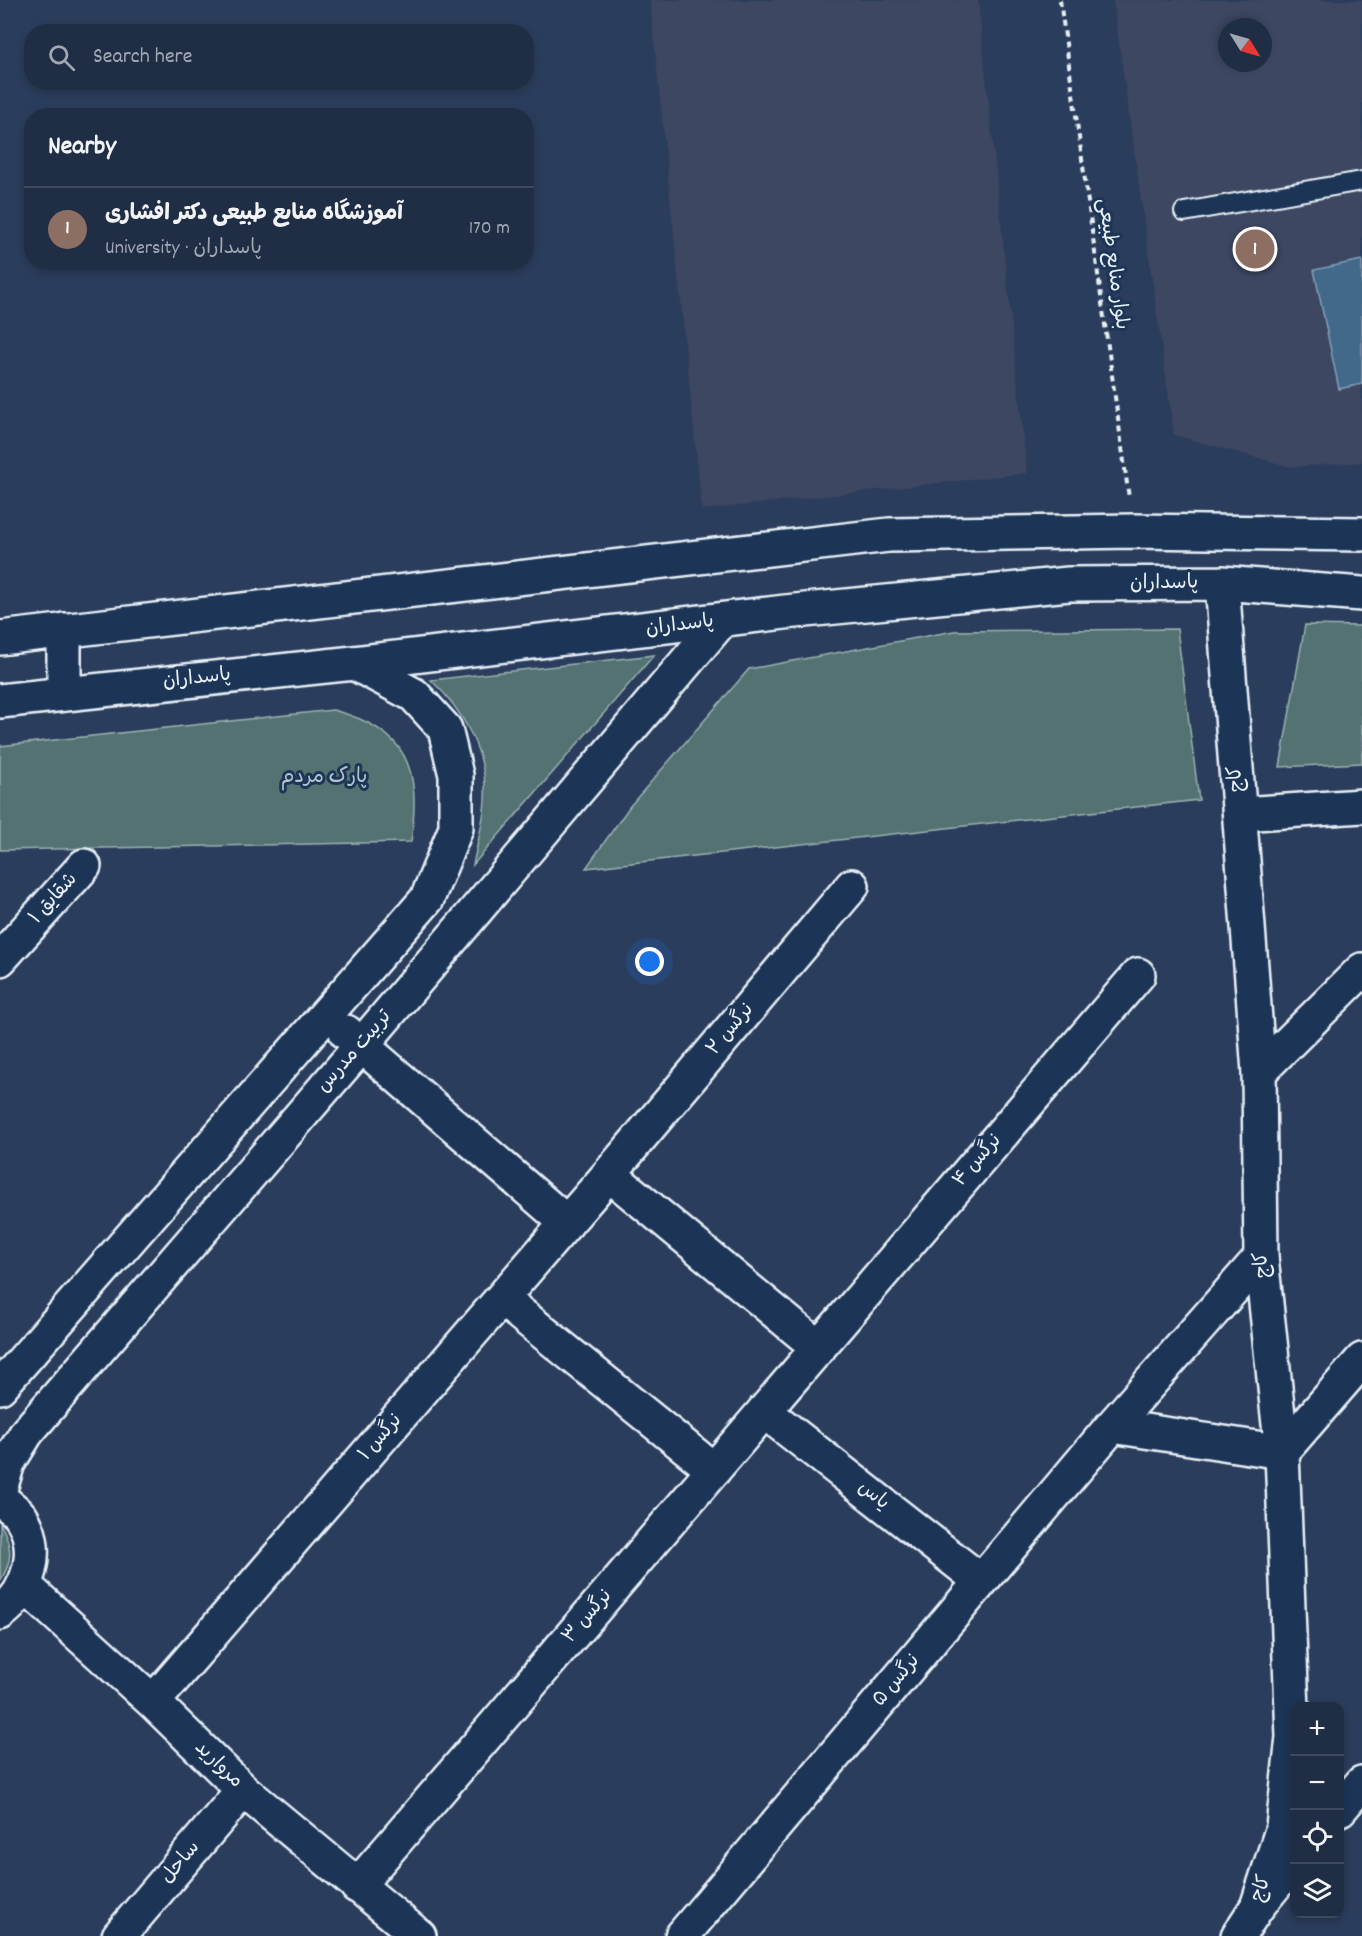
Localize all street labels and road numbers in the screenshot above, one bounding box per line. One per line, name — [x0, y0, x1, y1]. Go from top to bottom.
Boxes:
street label: بلوار منابع طبیعی — [1089, 196, 1135, 332]
street label: پاسداران — [1130, 569, 1198, 599]
street label: پاسداران — [644, 608, 716, 644]
street label: پاسداران — [162, 662, 232, 696]
street label: کاج — [1222, 765, 1252, 793]
street label: شقایق ۱ — [23, 867, 85, 931]
street label: نرگس ۲ — [701, 998, 761, 1062]
street label: تربیت مدرس — [311, 1004, 399, 1100]
street label: نرگس ۴ — [947, 1128, 1009, 1194]
street label: کاج — [1248, 1251, 1278, 1279]
street label: نرگس ۱ — [352, 1408, 410, 1468]
street label: یاس — [851, 1475, 895, 1517]
street label: نرگس ۳ — [556, 1584, 620, 1650]
street label: ۵ نرگس — [867, 1648, 927, 1714]
street label: مروارید — [187, 1735, 249, 1795]
street label: ساحل — [155, 1835, 207, 1891]
street label: کاج — [1244, 1872, 1280, 1906]

